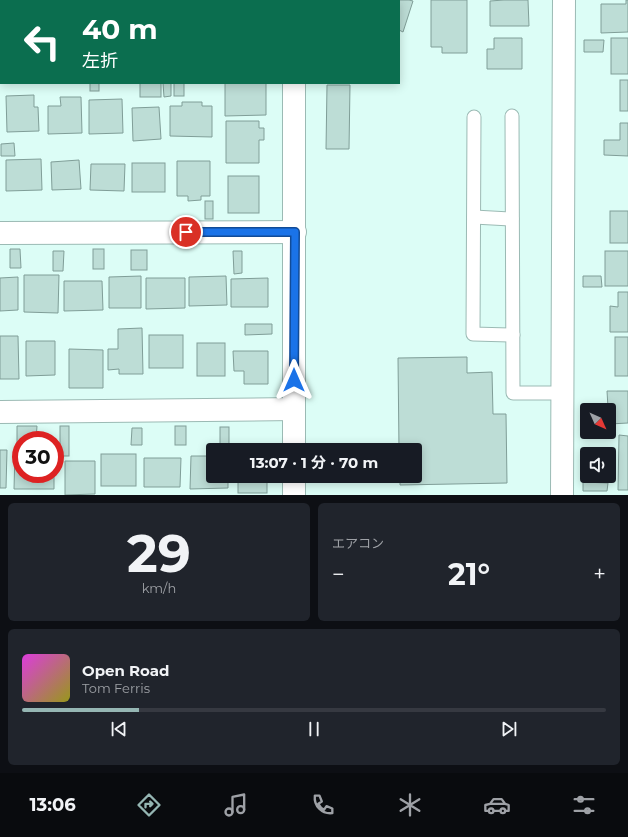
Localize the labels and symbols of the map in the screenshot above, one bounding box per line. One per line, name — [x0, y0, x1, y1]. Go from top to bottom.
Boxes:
pin — [169, 215, 203, 249]
position arrow — [273, 359, 315, 401]
north arrow — [580, 403, 616, 439]
speed limit sign: 30 — [12, 431, 64, 483]

